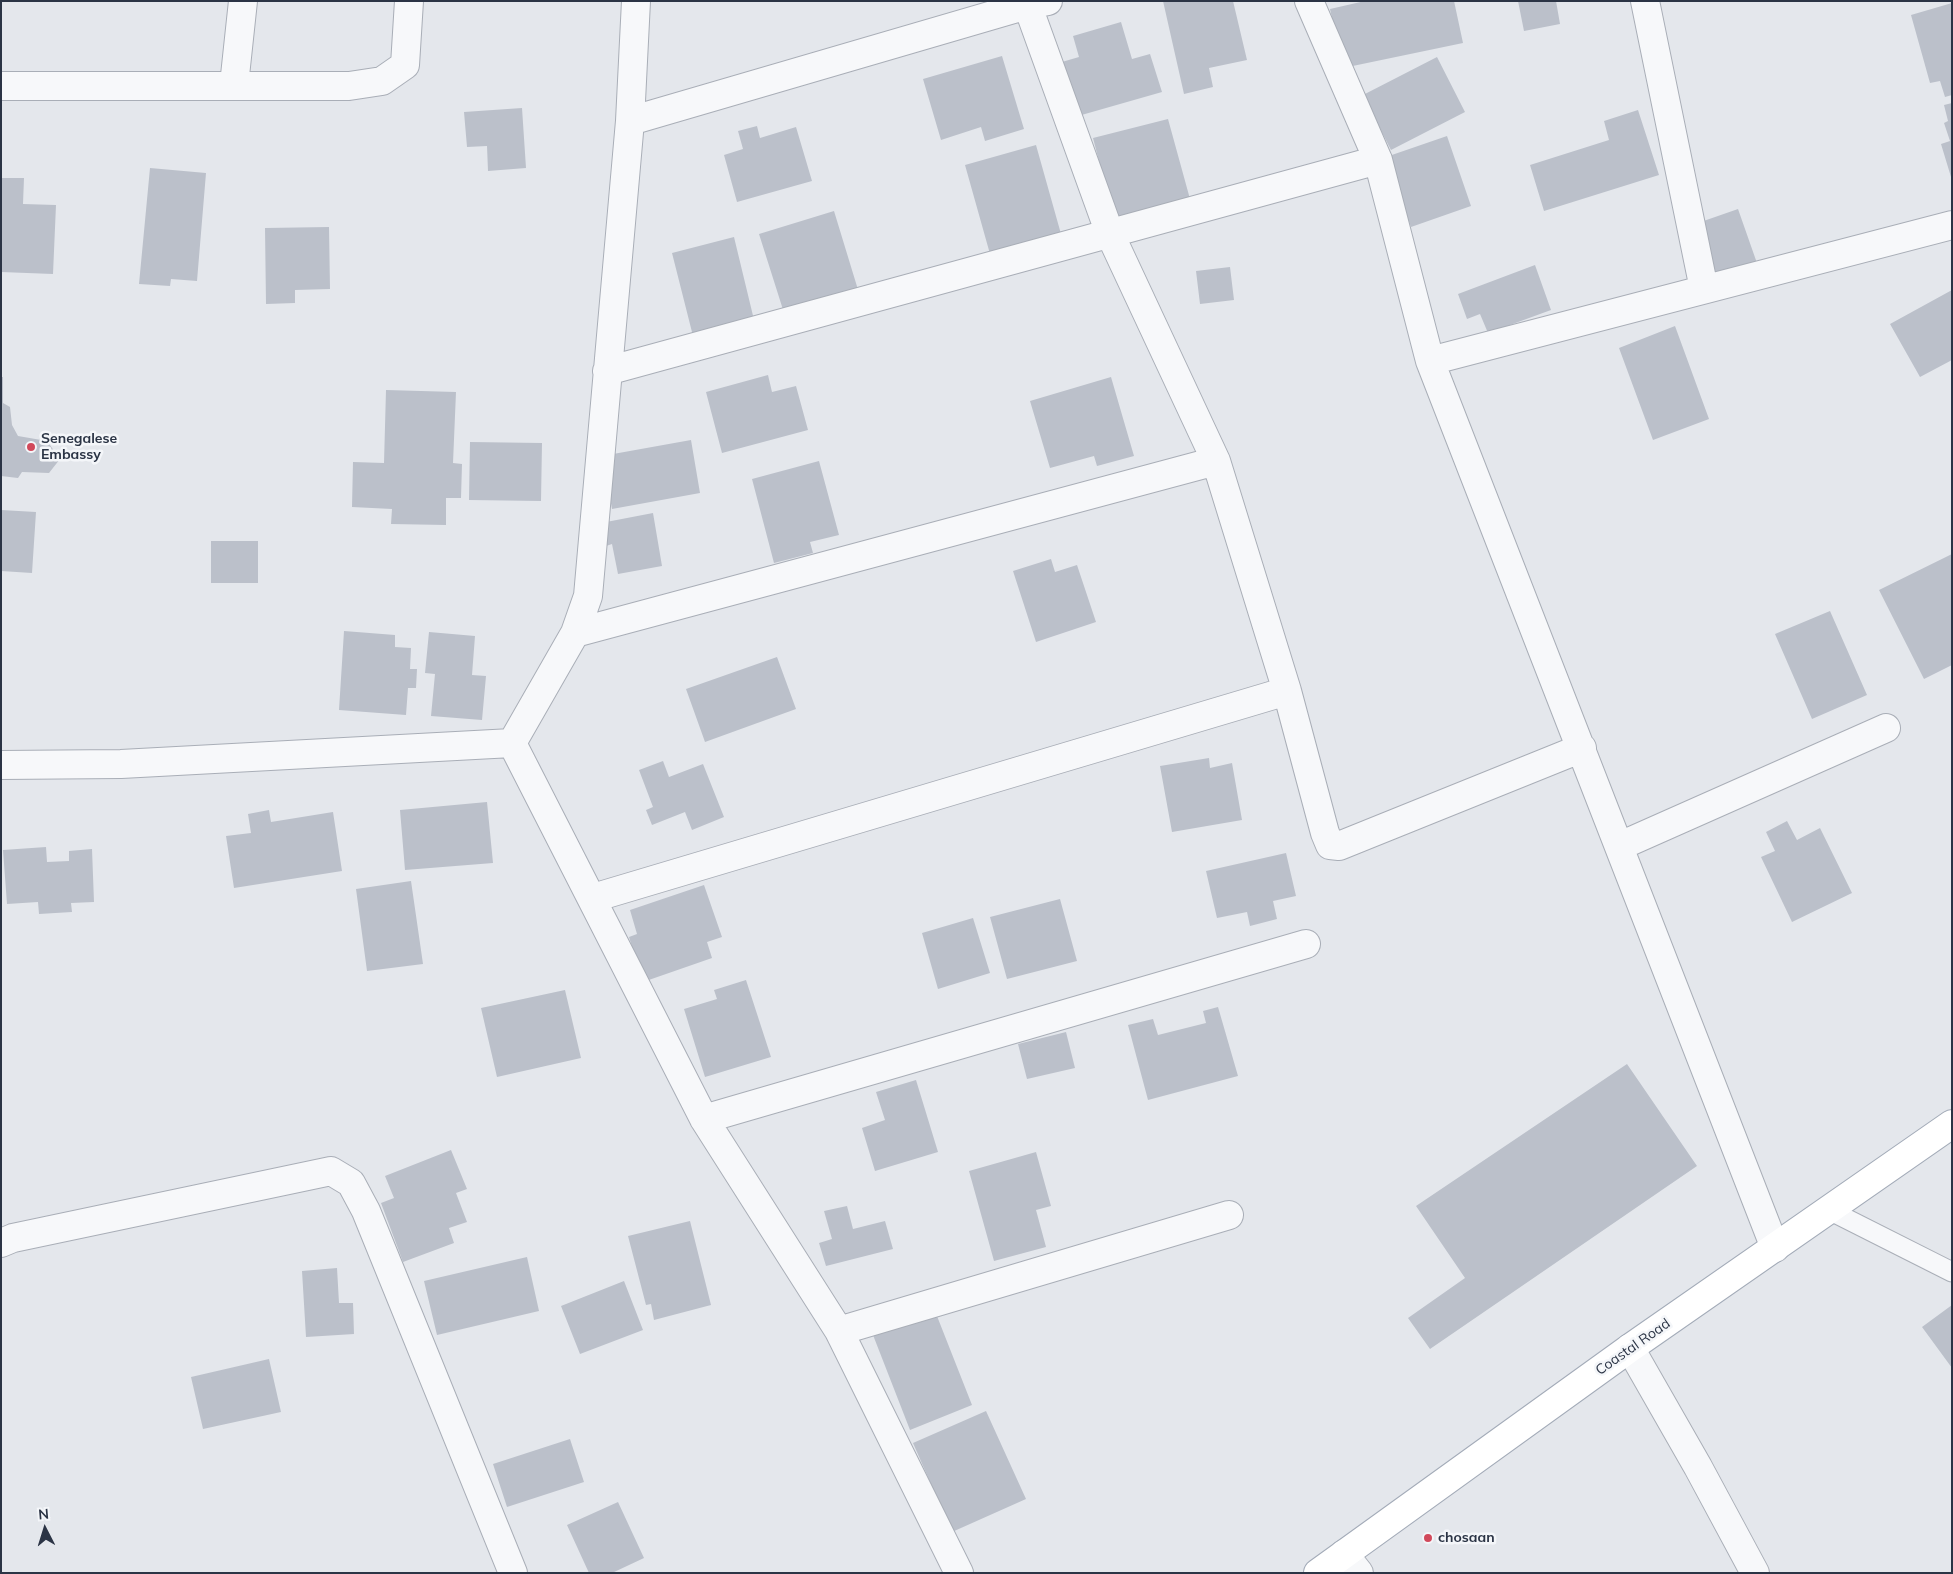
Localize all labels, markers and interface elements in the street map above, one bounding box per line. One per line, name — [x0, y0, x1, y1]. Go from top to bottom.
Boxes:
place label: Senegalese Embassy — [41, 431, 117, 464]
marker: Senegalese Embassy — [25, 441, 37, 453]
street label: Coastal Road — [1593, 1315, 1673, 1379]
north arrow — [20, 1504, 70, 1554]
text: N — [38, 1505, 50, 1523]
place label: chosaan — [1438, 1530, 1495, 1546]
marker: chosaan — [1422, 1532, 1434, 1544]

